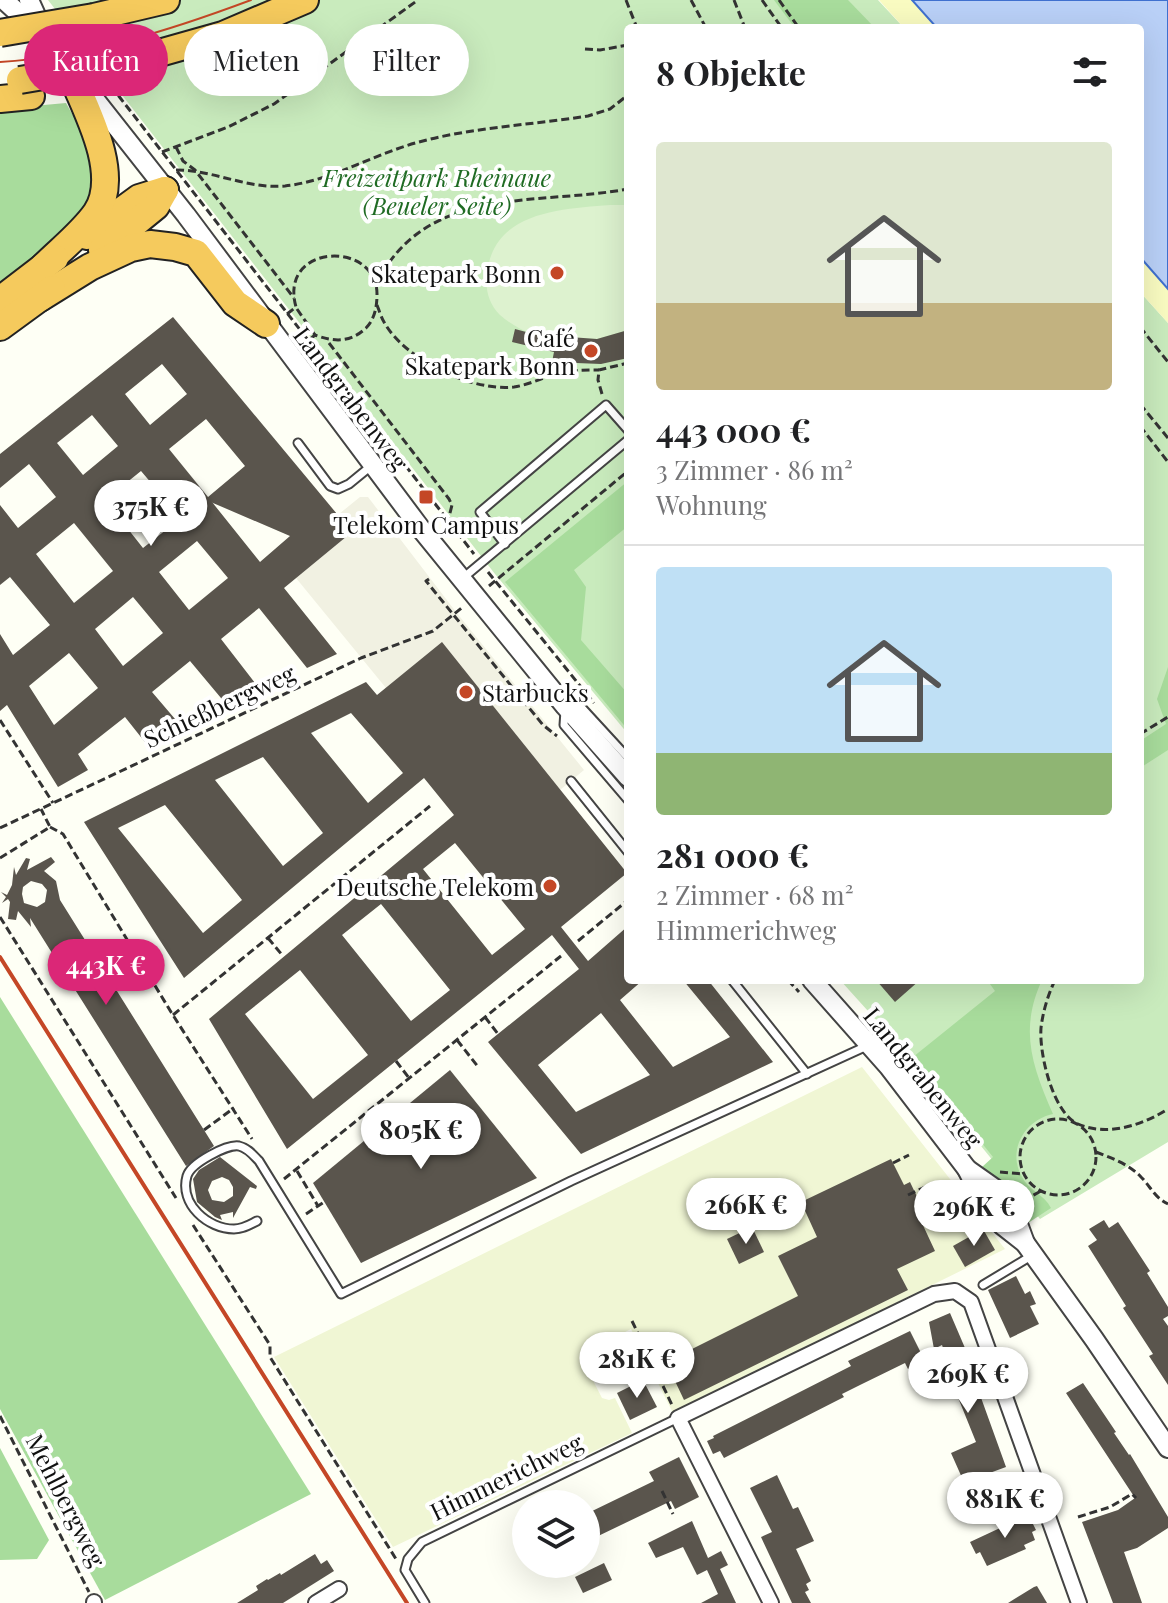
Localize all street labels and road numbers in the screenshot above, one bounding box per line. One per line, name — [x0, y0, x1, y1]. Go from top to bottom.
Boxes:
street label: Landgrabenweg — [287, 319, 417, 477]
street label: Schießbergweg — [138, 656, 300, 754]
street label: Landgrabenweg — [857, 1000, 991, 1154]
street label: Himmerichweg — [424, 1425, 588, 1527]
street label: Mehlbergweg — [20, 1428, 114, 1572]

